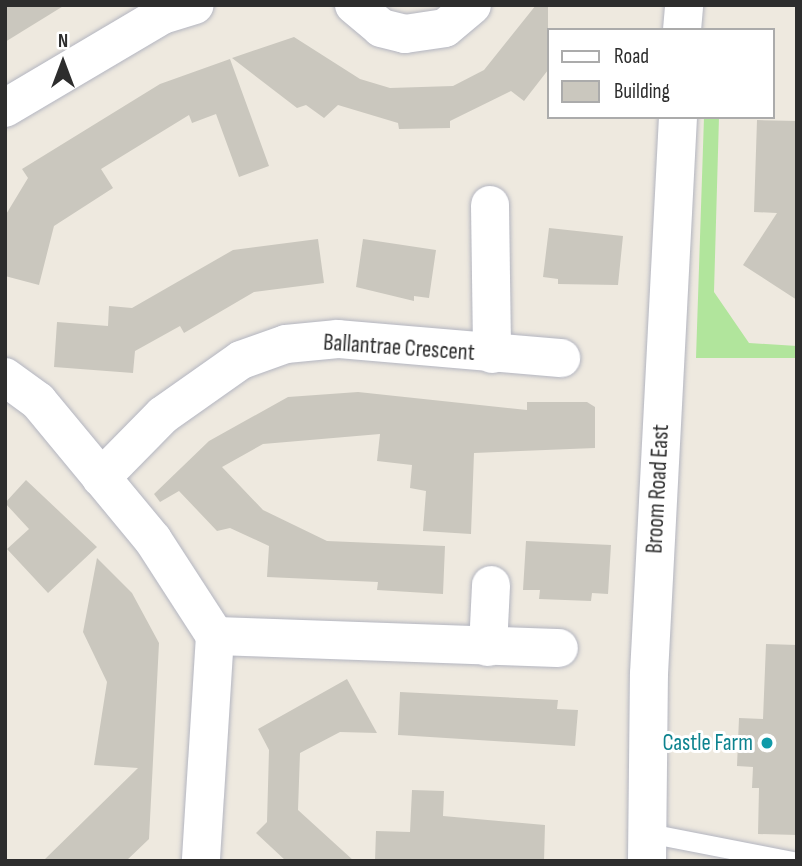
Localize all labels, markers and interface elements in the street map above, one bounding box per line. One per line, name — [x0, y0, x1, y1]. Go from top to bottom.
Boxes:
north arrow — [28, 28, 98, 98]
legend — [546, 28, 774, 119]
text: N — [58, 30, 68, 53]
text: Road — [614, 44, 649, 69]
text: Building — [614, 79, 670, 104]
street label: Ballantrae Crescent — [322, 329, 476, 367]
street label: Broom Road East — [641, 424, 675, 554]
place label: Castle Farm — [662, 729, 753, 757]
marker: Castle Farm — [759, 735, 775, 751]

